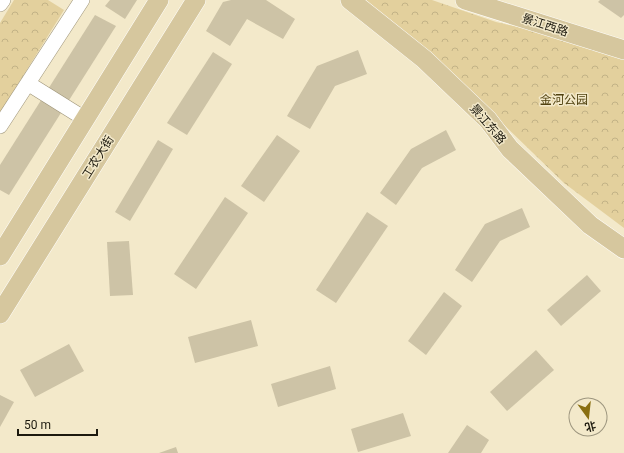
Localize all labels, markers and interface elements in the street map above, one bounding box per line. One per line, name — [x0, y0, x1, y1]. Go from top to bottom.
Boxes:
street label: 景江西路 — [520, 11, 570, 39]
park label: 金河公园 — [540, 93, 588, 107]
street label: 景江东路 — [467, 101, 509, 147]
street label: 工农大街 — [79, 133, 117, 181]
north arrow — [568, 397, 608, 437]
scale bar — [18, 411, 97, 437]
text: 50 m — [24, 418, 51, 432]
text: 北 — [583, 418, 597, 434]

